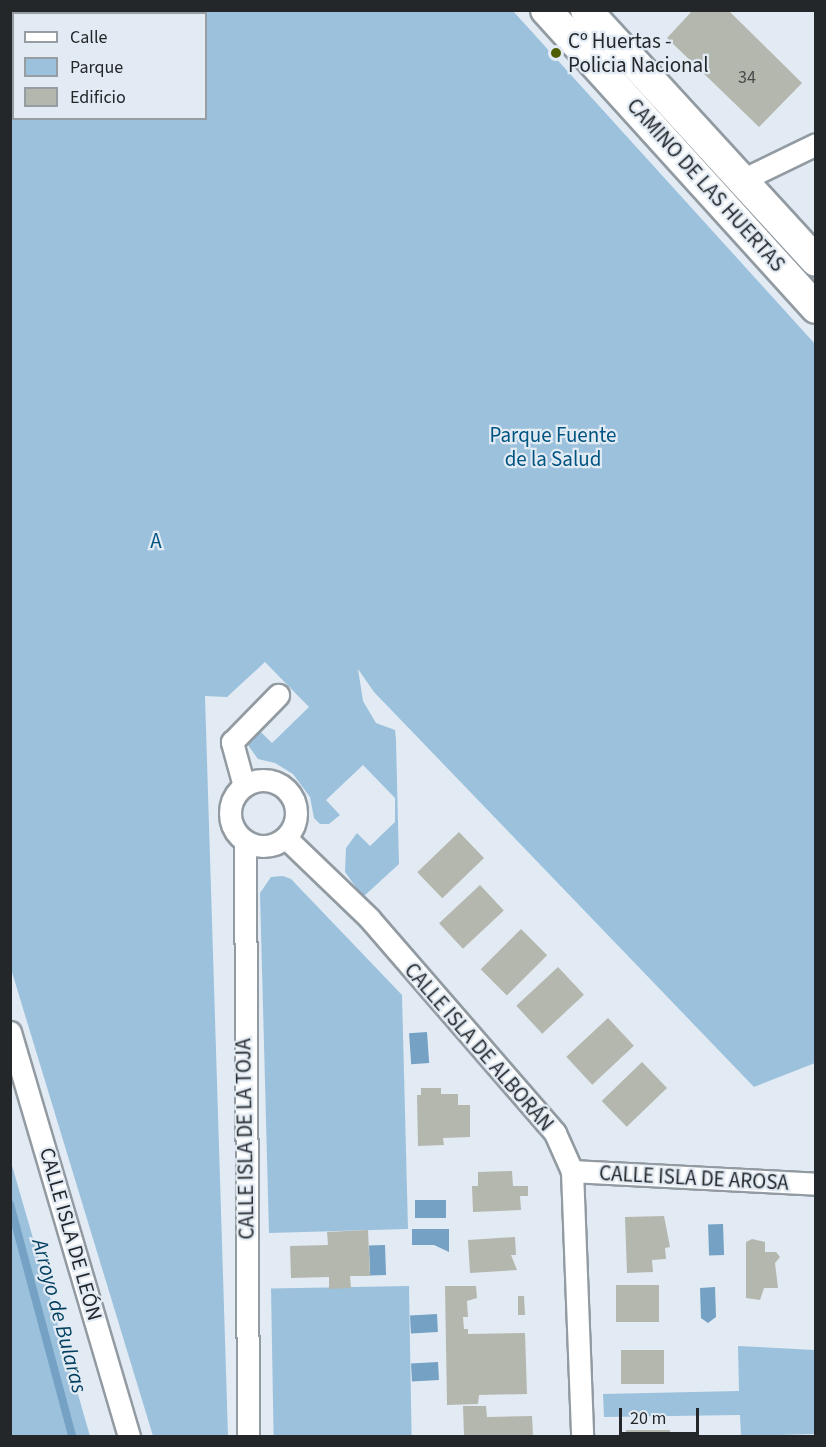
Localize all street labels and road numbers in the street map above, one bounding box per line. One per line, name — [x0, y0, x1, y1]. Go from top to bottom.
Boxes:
street label: CAMINO DE LAS HUERTAS — [622, 93, 790, 277]
street label: CALLE ISLA DE ALBORÁN — [399, 958, 559, 1136]
street label: CALLE ISLA DE LA TOJA — [231, 1038, 259, 1240]
street label: CALLE ISLA DE LEÓN — [34, 1145, 108, 1323]
street label: CALLE ISLA DE AROSA — [599, 1160, 789, 1196]

